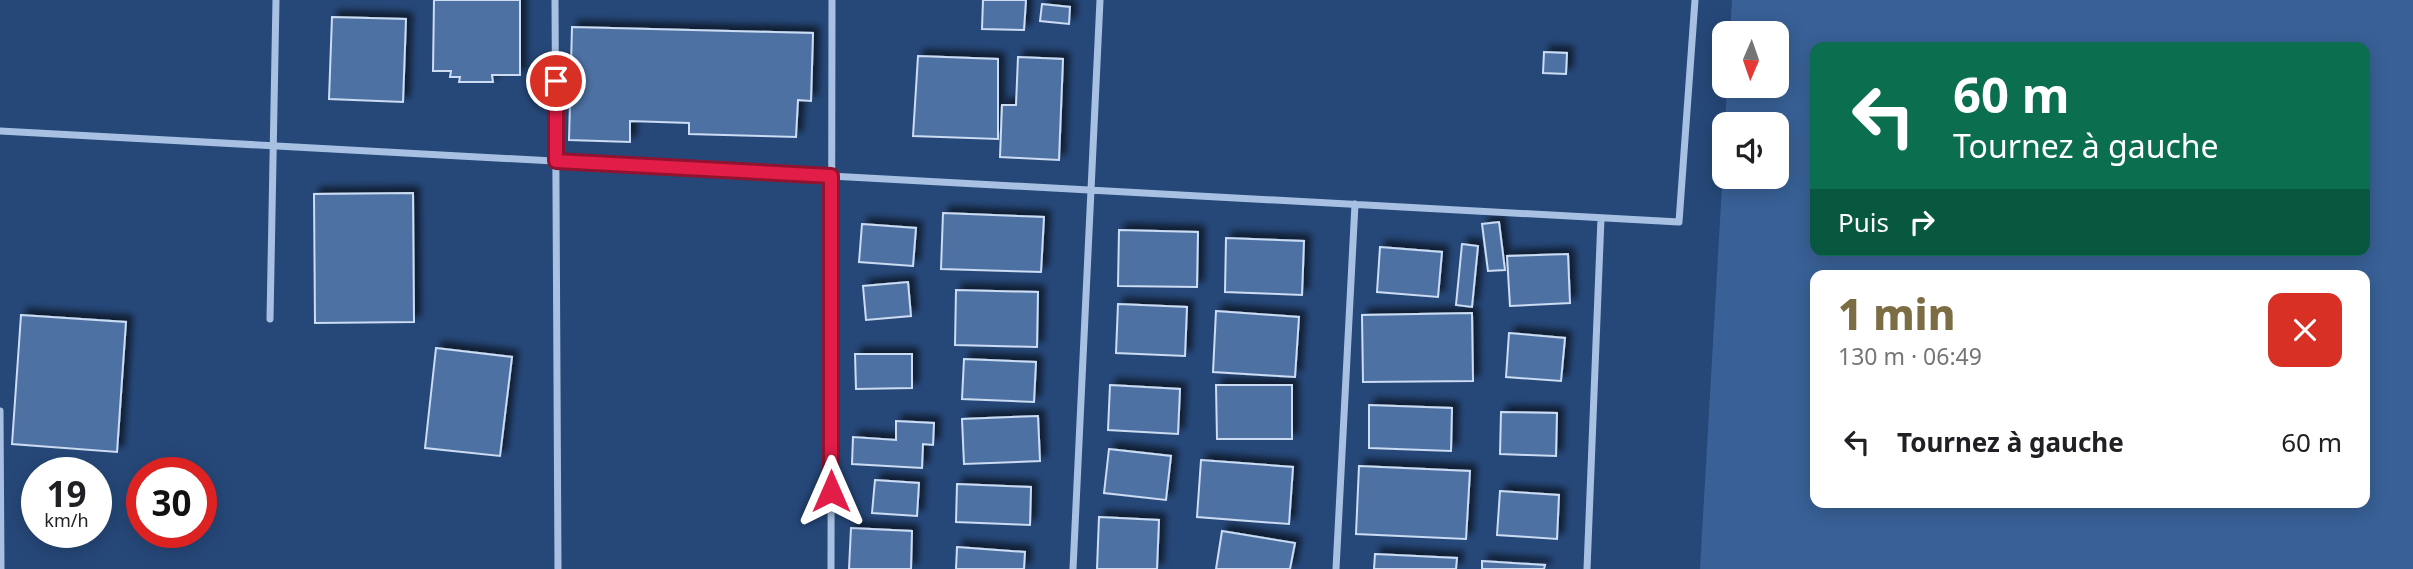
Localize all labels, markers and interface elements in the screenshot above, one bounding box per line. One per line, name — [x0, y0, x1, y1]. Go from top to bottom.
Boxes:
north arrow — [1712, 21, 1788, 98]
map controls — [1712, 21, 1789, 189]
pin — [526, 51, 586, 111]
text: 60 m — [1953, 61, 2070, 127]
icon: arrive — [537, 62, 575, 100]
icon: left — [1838, 70, 1929, 161]
button: sound — [1712, 112, 1789, 189]
text: Tournez à gauche — [1953, 124, 2219, 167]
icon: right — [1903, 203, 1941, 241]
text: Puis — [1838, 204, 1889, 240]
text: 1 min — [1838, 285, 1955, 342]
button: close — [2268, 293, 2342, 367]
text: 130 m · 06:49 — [1838, 340, 1982, 372]
icon: left — [1838, 423, 1876, 461]
text: Tournez à gauche — [1897, 424, 2124, 460]
text: 60 m — [2281, 424, 2342, 460]
position arrow — [794, 454, 868, 528]
speed limit sign: 30 — [126, 457, 217, 548]
text: 19 — [46, 470, 87, 517]
text: km/h — [44, 508, 89, 532]

